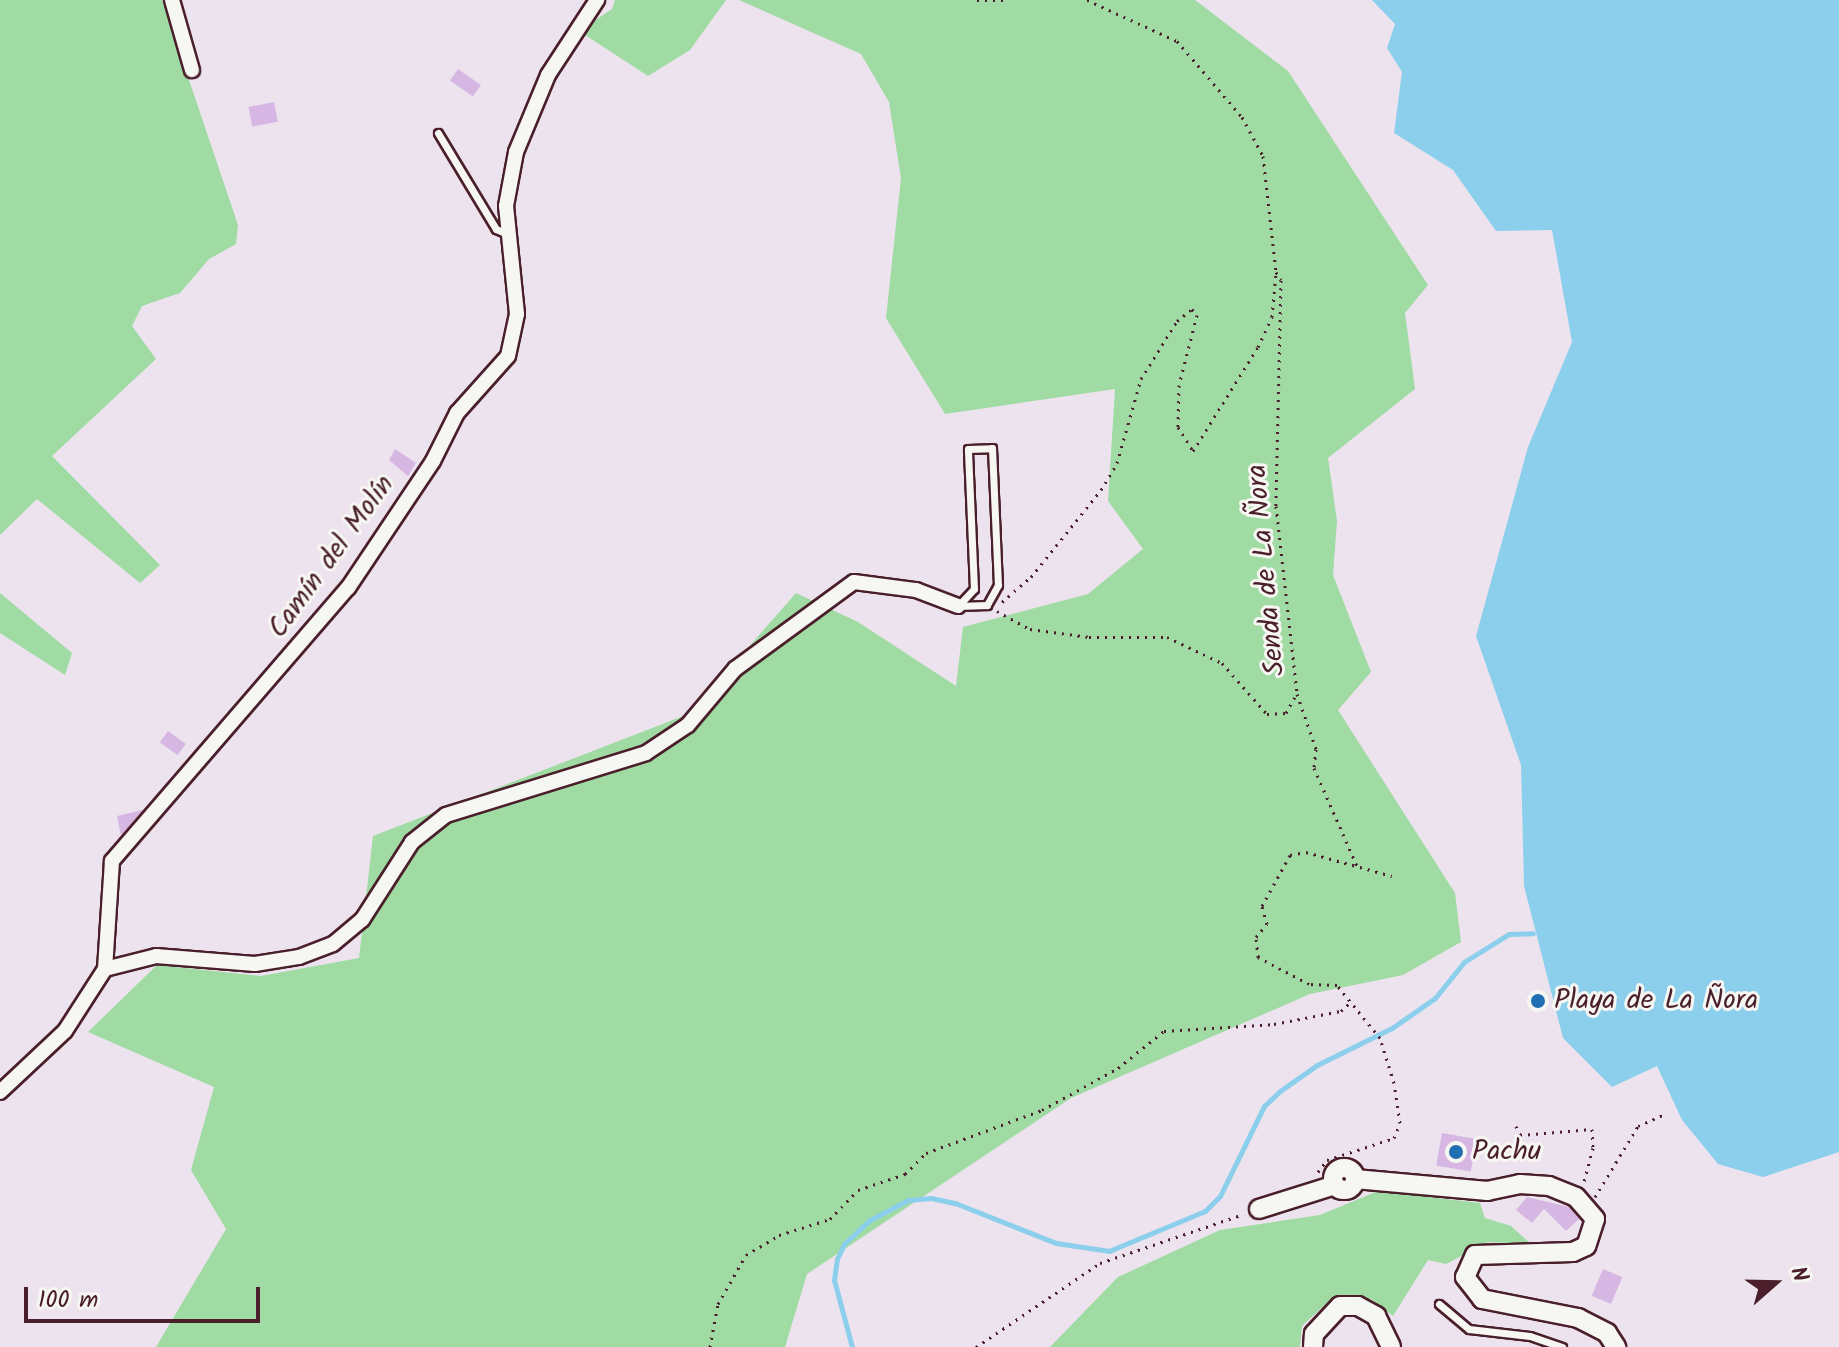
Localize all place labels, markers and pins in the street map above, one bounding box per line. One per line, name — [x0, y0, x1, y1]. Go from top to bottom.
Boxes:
place label: Playa de La Ñora — [1554, 984, 1758, 1018]
marker: Playa de La Ñora — [1529, 992, 1547, 1010]
place label: Pachu — [1472, 1135, 1541, 1169]
marker: Pachu — [1447, 1143, 1465, 1161]

